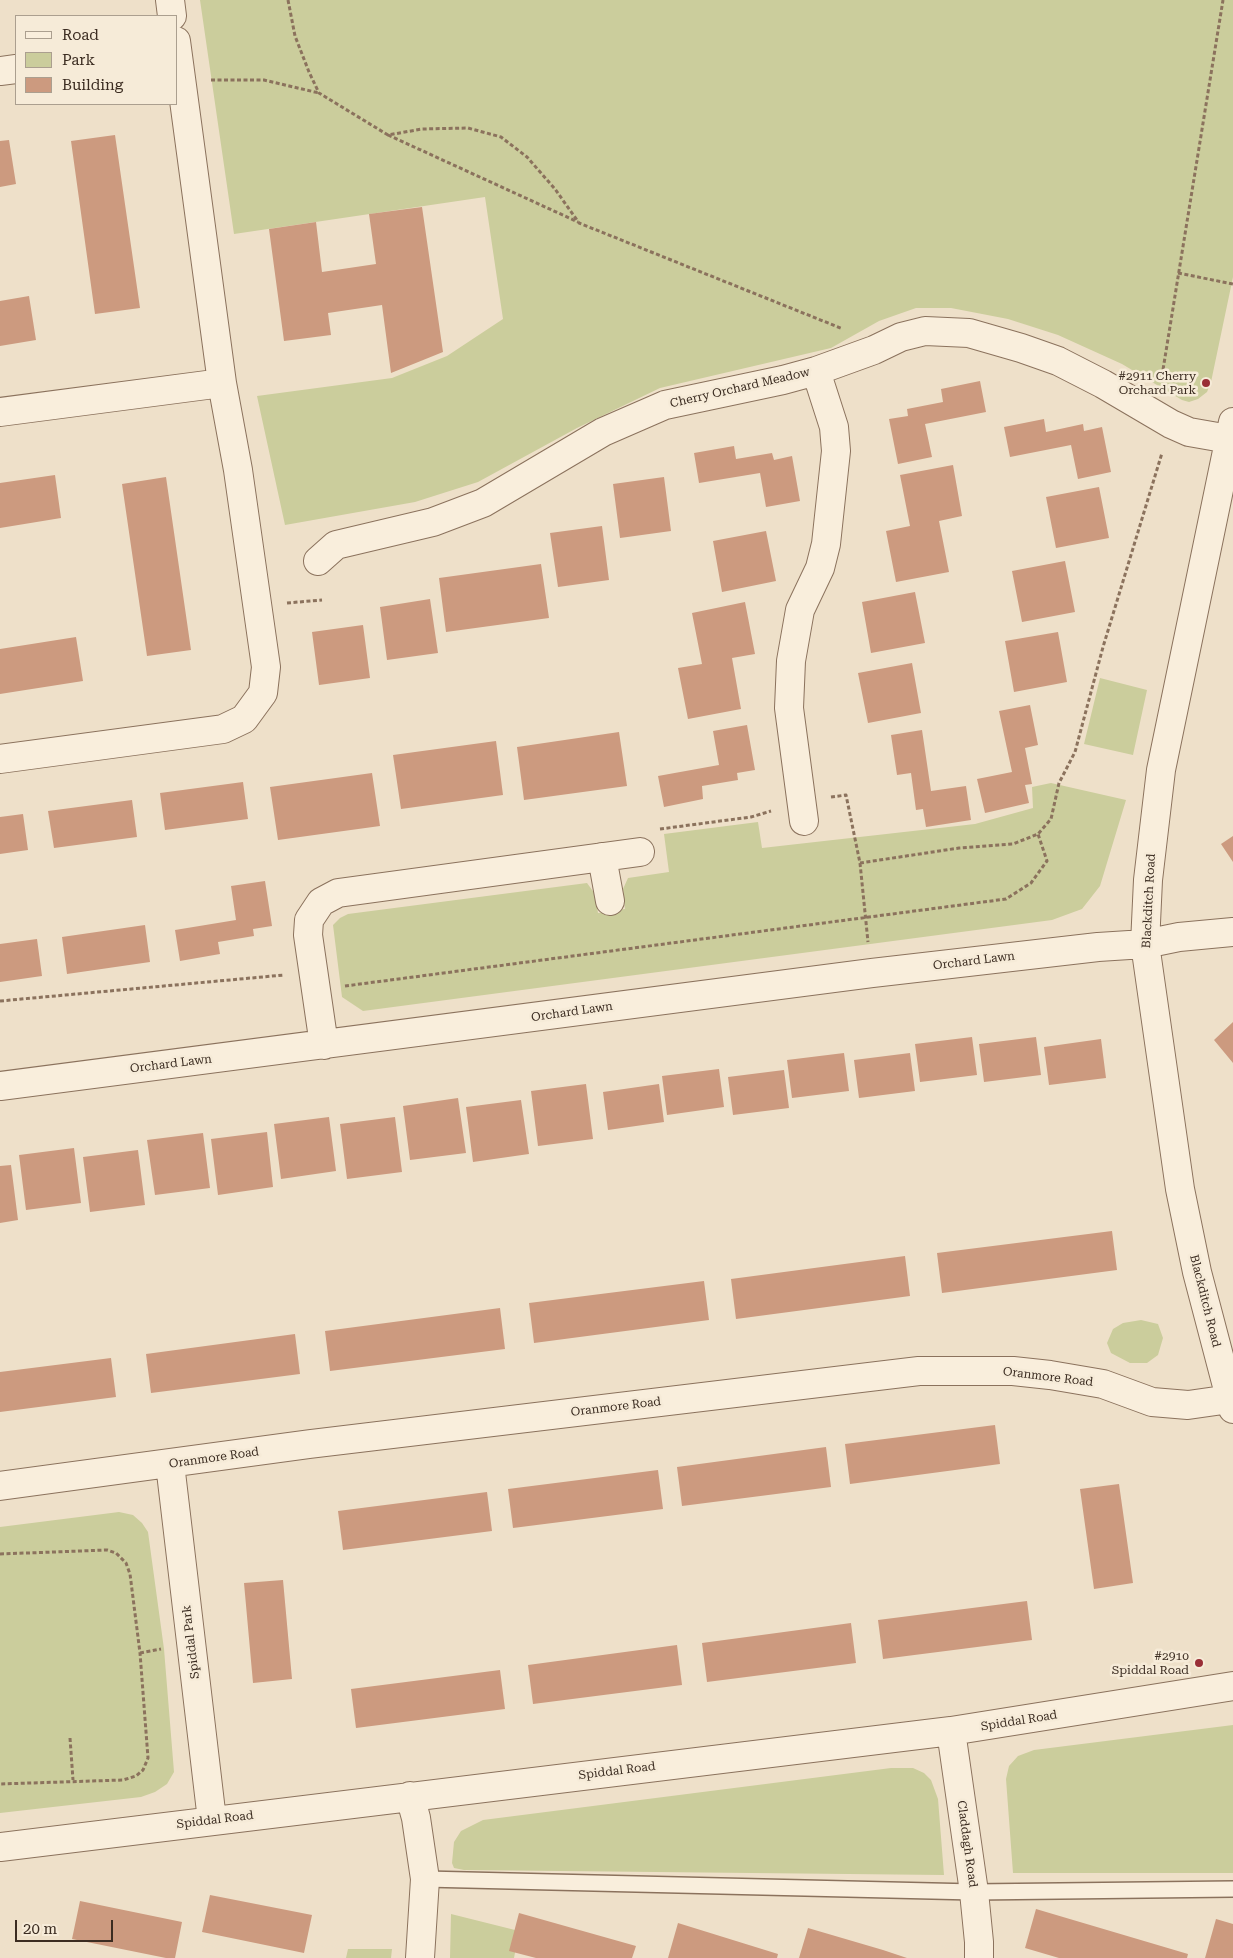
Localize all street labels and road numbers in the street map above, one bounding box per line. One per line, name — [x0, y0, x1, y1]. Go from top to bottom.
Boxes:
street label: Cherry Orchard Meadow — [669, 365, 811, 411]
street label: Blackditch Road — [1139, 853, 1159, 949]
street label: Orchard Lawn — [932, 949, 1016, 973]
street label: Orchard Lawn — [530, 999, 614, 1025]
street label: Orchard Lawn — [129, 1052, 213, 1076]
street label: Blackditch Road — [1187, 1253, 1223, 1349]
street label: Oranmore Road — [1002, 1364, 1094, 1390]
street label: Oranmore Road — [570, 1394, 662, 1420]
street label: Oranmore Road — [168, 1445, 260, 1471]
street label: Spiddal Park — [179, 1604, 203, 1680]
street label: Spiddal Road — [980, 1708, 1058, 1734]
street label: Spiddal Road — [578, 1759, 656, 1783]
street label: Claddagh Road — [954, 1800, 980, 1888]
street label: Spiddal Road — [176, 1808, 254, 1832]

